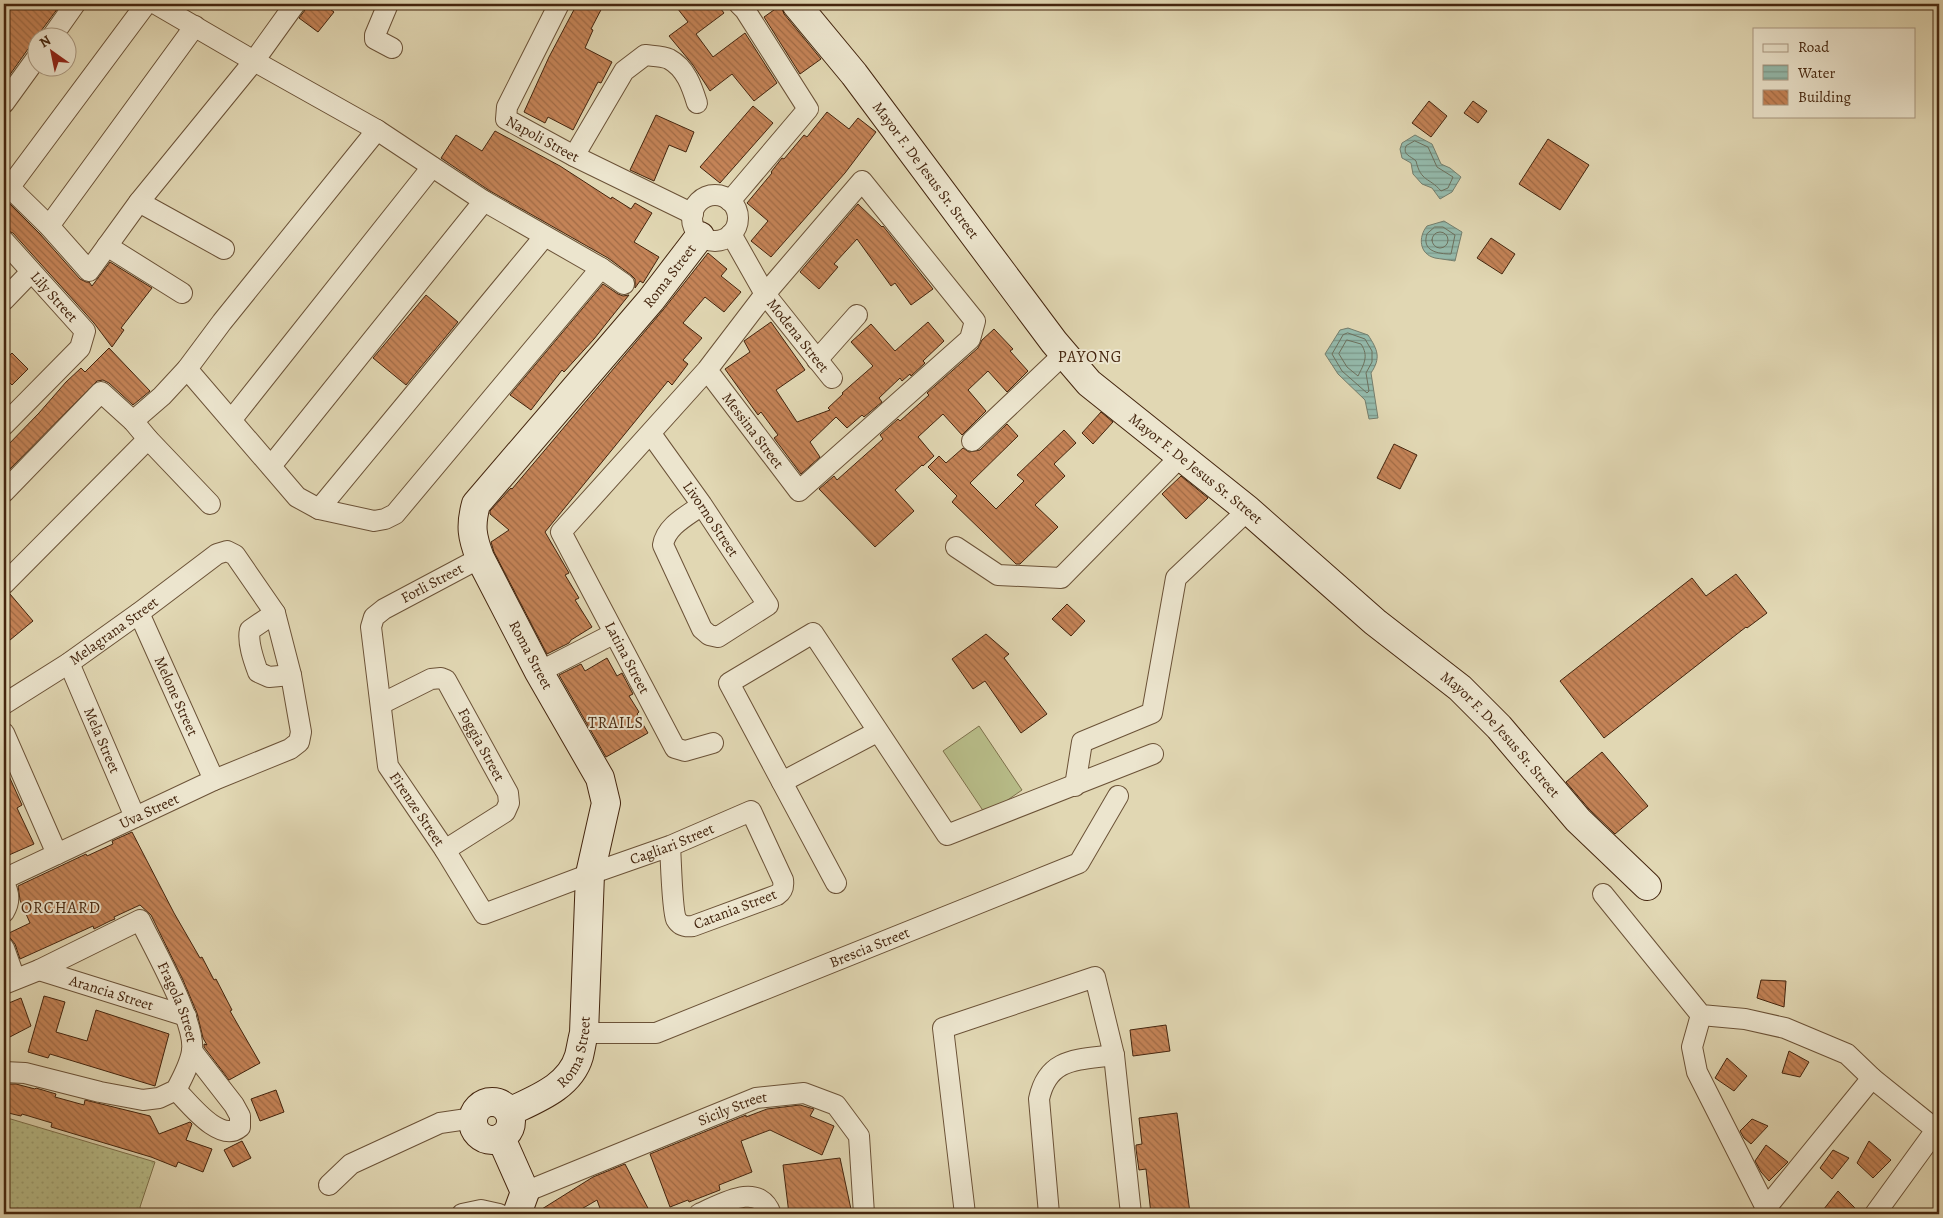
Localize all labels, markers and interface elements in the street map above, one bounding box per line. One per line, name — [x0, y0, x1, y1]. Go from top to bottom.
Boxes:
north arrow — [28, 28, 78, 78]
legend — [1753, 28, 1916, 118]
text: N — [36, 31, 55, 52]
text: Road — [1798, 37, 1830, 57]
text: Water — [1797, 63, 1835, 83]
text: Building — [1798, 87, 1851, 107]
street label: Mayor F. De Jesus Sr. Street — [868, 98, 984, 243]
street label: Napoli Street — [502, 111, 582, 167]
street label: Roma Street — [639, 240, 700, 312]
street label: Lily Street — [26, 267, 82, 327]
street label: Modena Street — [762, 294, 834, 377]
district label: PAYONG — [1058, 346, 1122, 368]
street label: Messina Street — [718, 388, 788, 473]
street label: Mayor F. De Jesus Sr. Street — [1125, 409, 1267, 529]
street label: Livorno Street — [678, 477, 744, 561]
street label: Forli Street — [397, 558, 467, 608]
street label: Melagrana Street — [65, 592, 162, 670]
street label: Roma Street — [504, 617, 558, 693]
street label: Latina Street — [600, 618, 655, 697]
street label: Melone Street — [150, 653, 203, 739]
street label: Mayor F. De Jesus Sr. Street — [1437, 667, 1565, 802]
street label: Mela Street — [79, 704, 125, 776]
street label: Foggia Street — [453, 704, 510, 785]
district label: TRAILS — [588, 712, 644, 734]
street label: Firenze Street — [385, 768, 450, 850]
street label: Uva Street — [116, 788, 182, 833]
street label: Cagliari Street — [627, 818, 717, 869]
street label: Catania Street — [691, 884, 780, 934]
district label: ORCHARD — [21, 897, 101, 919]
street label: Brescia Street — [826, 922, 912, 972]
street label: Fragola Street — [153, 958, 202, 1044]
street label: Arancia Street — [66, 970, 156, 1015]
street label: Roma Street — [552, 1016, 595, 1092]
street label: Sicily Street — [695, 1087, 768, 1131]

